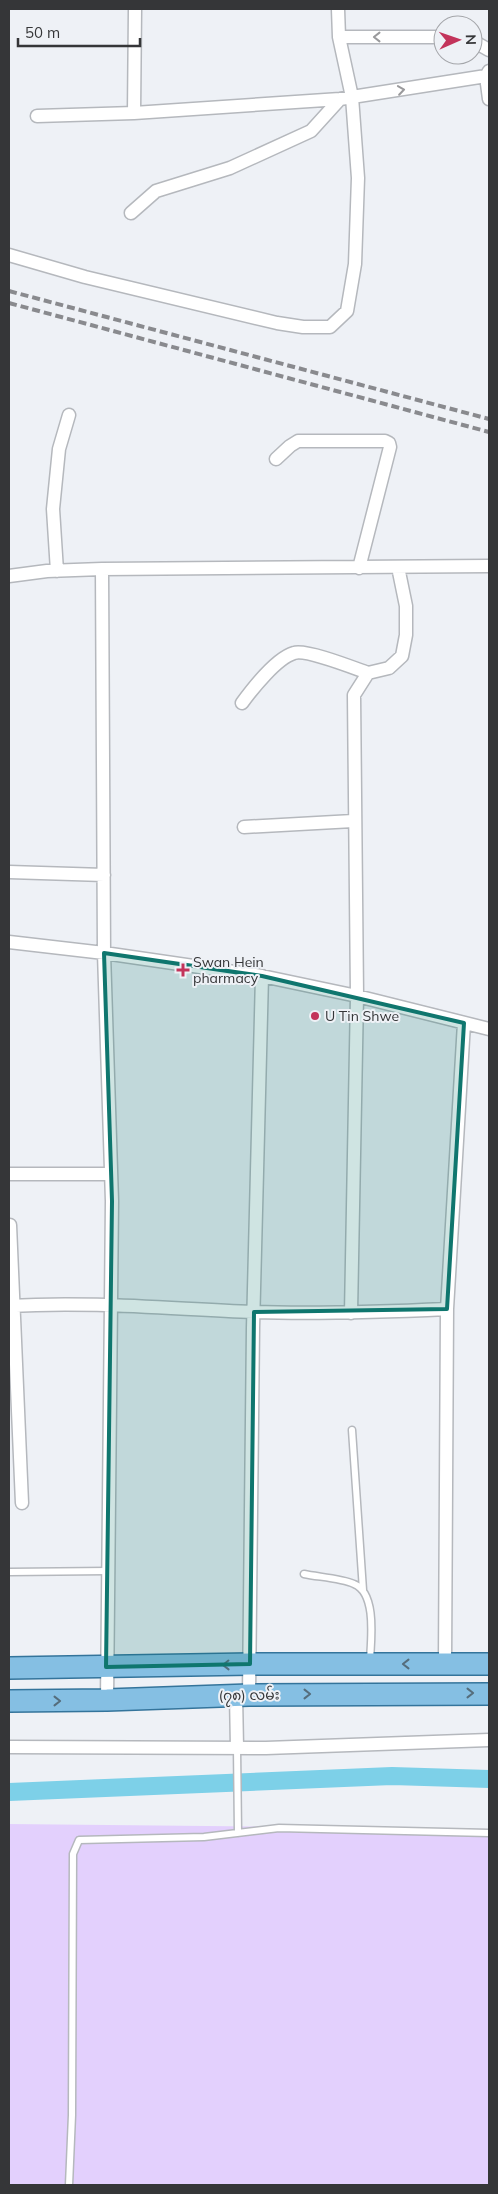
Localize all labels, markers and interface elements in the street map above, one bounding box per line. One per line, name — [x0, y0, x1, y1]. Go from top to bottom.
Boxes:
scale bar — [18, 15, 140, 47]
north arrow — [433, 15, 483, 65]
text: 50 m — [25, 23, 60, 42]
one-way arrow — [373, 32, 380, 42]
text: N — [462, 34, 480, 45]
one-way arrow — [397, 85, 405, 96]
place label: Swan Hein pharmacy — [193, 953, 264, 987]
marker: Swan Hein pharmacy — [177, 964, 189, 976]
place label: U Tin Shwe — [325, 1007, 399, 1025]
marker: U Tin Shwe — [309, 1010, 321, 1022]
one-way arrow — [401, 1659, 409, 1669]
one-way arrow — [221, 1660, 229, 1670]
street label: (၇၈) လမ်း — [218, 1684, 280, 1708]
one-way arrow — [466, 1688, 474, 1698]
one-way arrow — [304, 1689, 312, 1699]
one-way arrow — [54, 1695, 62, 1706]

